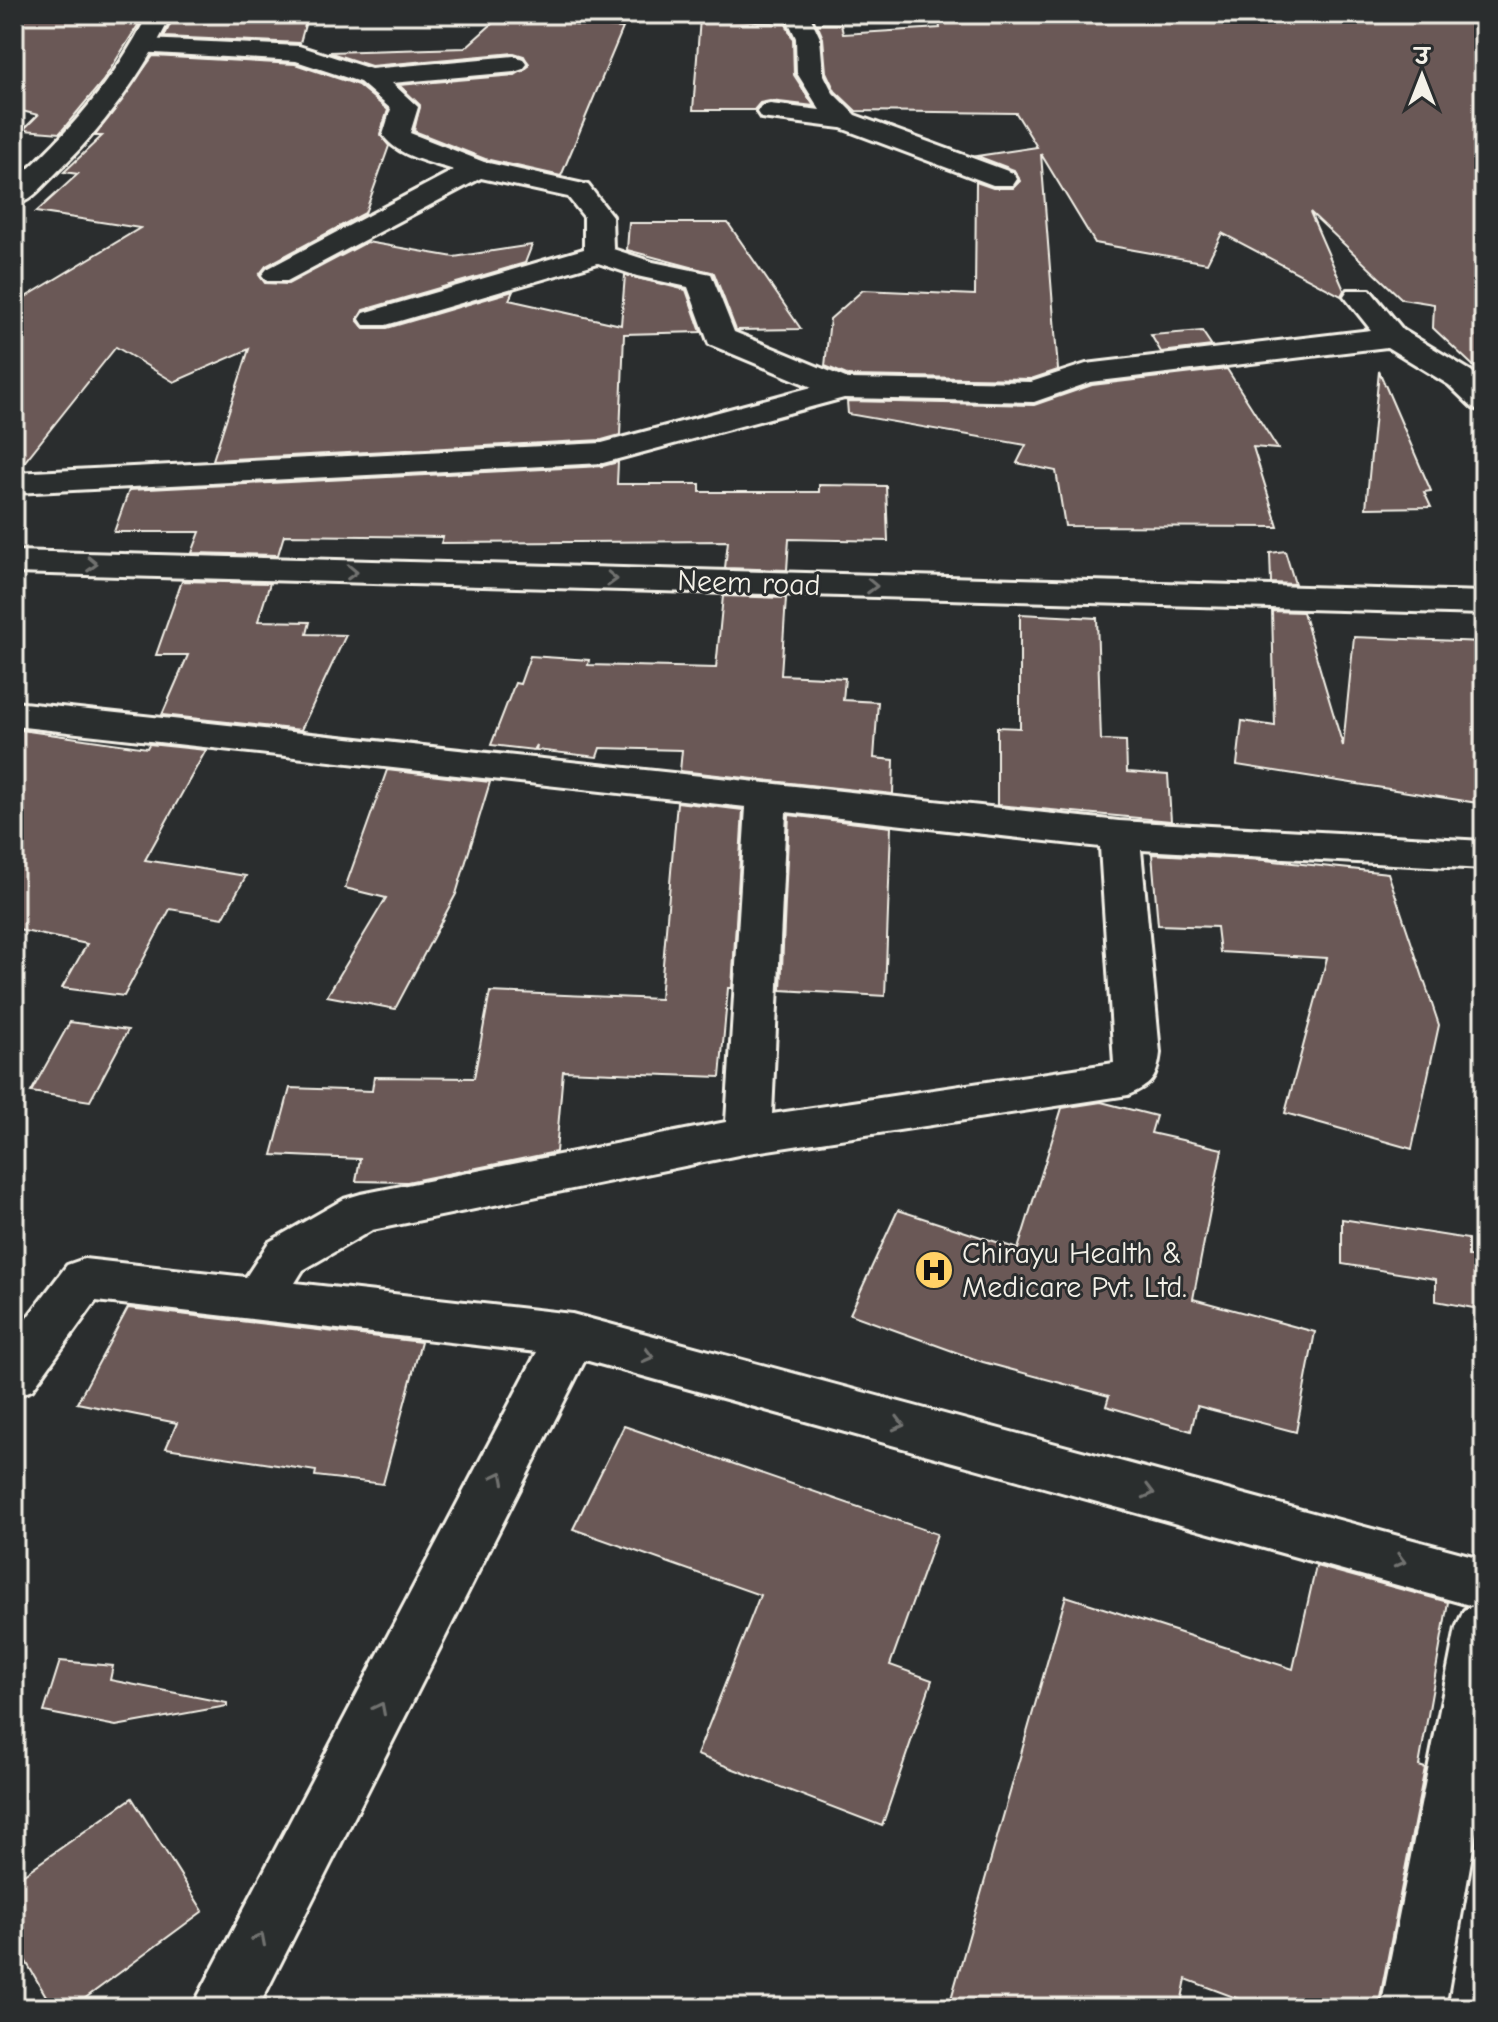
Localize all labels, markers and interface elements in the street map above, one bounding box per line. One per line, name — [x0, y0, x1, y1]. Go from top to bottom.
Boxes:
north arrow — [1382, 36, 1462, 116]
text: उ — [1413, 44, 1432, 70]
one-way arrow — [86, 556, 99, 573]
one-way arrow — [346, 563, 359, 580]
street label: Neem road — [677, 563, 821, 603]
one-way arrow — [606, 570, 619, 587]
one-way arrow — [866, 577, 879, 595]
place label: Chirayu Health & Medicare Pvt. Ltd. — [962, 1236, 1187, 1305]
hospital icon: Chirayu Health & Medicare Pvt. Ltd. — [913, 1249, 955, 1291]
one-way arrow — [640, 1346, 654, 1363]
one-way arrow — [891, 1415, 905, 1431]
one-way arrow — [489, 1470, 505, 1485]
one-way arrow — [1142, 1483, 1156, 1500]
one-way arrow — [1393, 1551, 1407, 1568]
one-way arrow — [370, 1701, 385, 1716]
one-way arrow — [251, 1932, 266, 1947]

